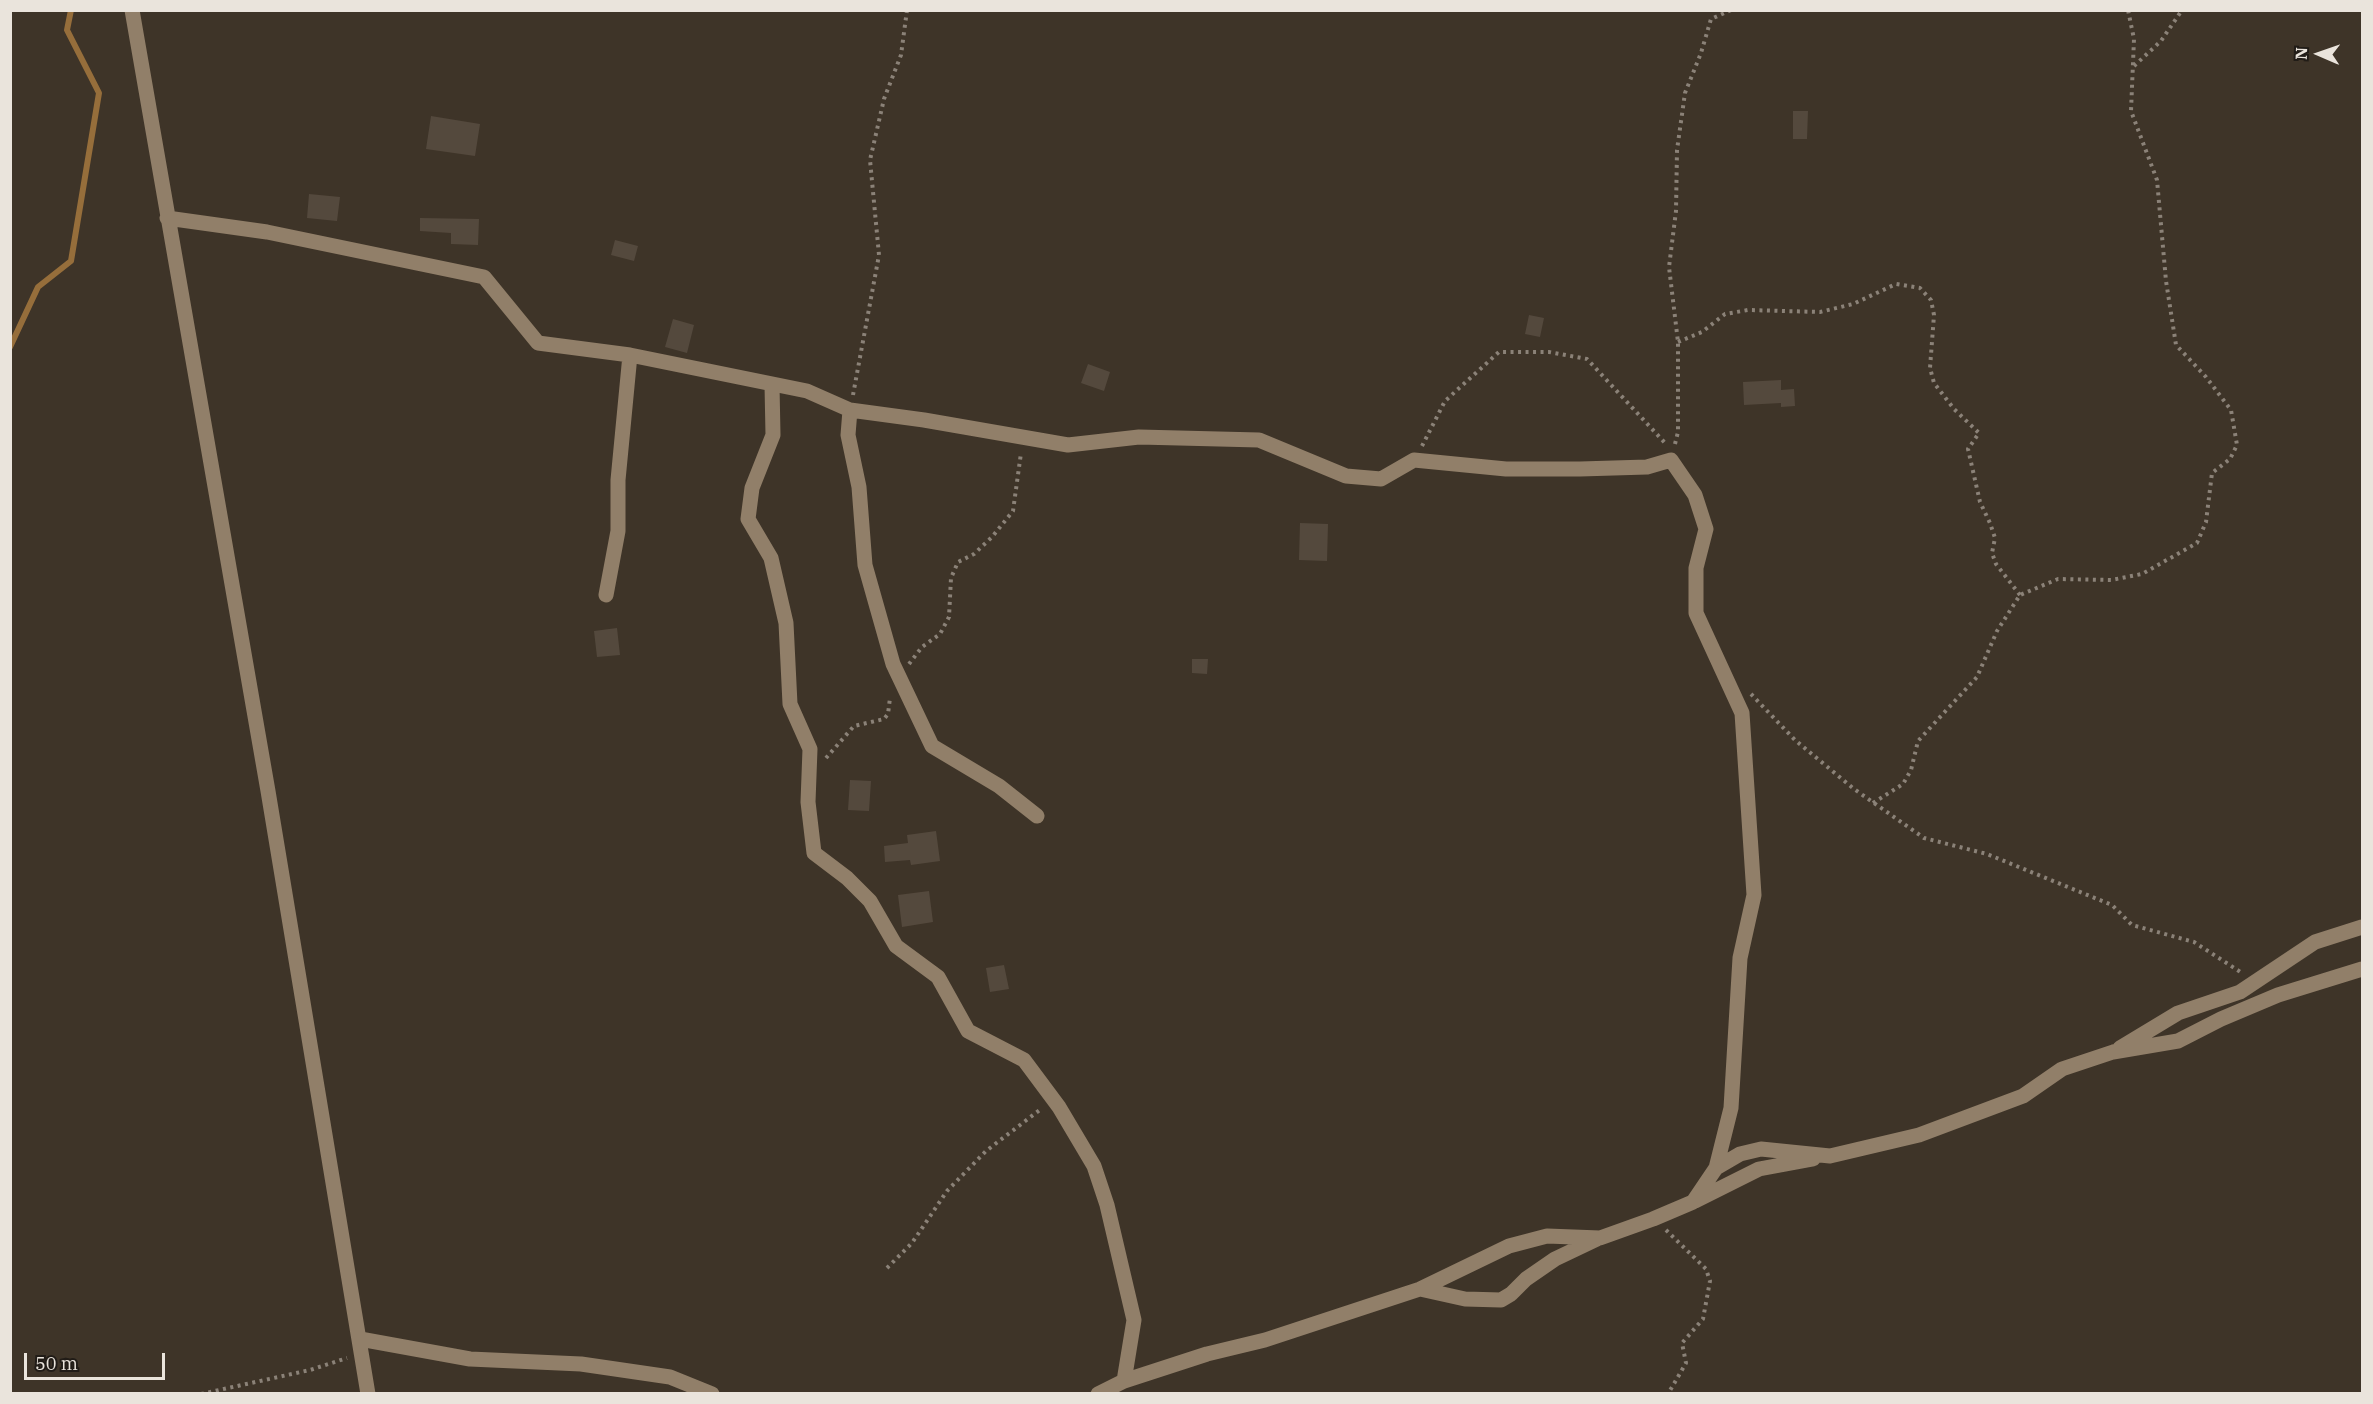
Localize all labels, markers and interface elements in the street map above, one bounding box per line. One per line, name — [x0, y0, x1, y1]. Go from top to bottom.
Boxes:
north arrow — [2289, 24, 2349, 84]
text: N — [2291, 47, 2311, 60]
scale bar — [27, 1341, 168, 1379]
text: 50 m — [35, 1352, 78, 1375]

